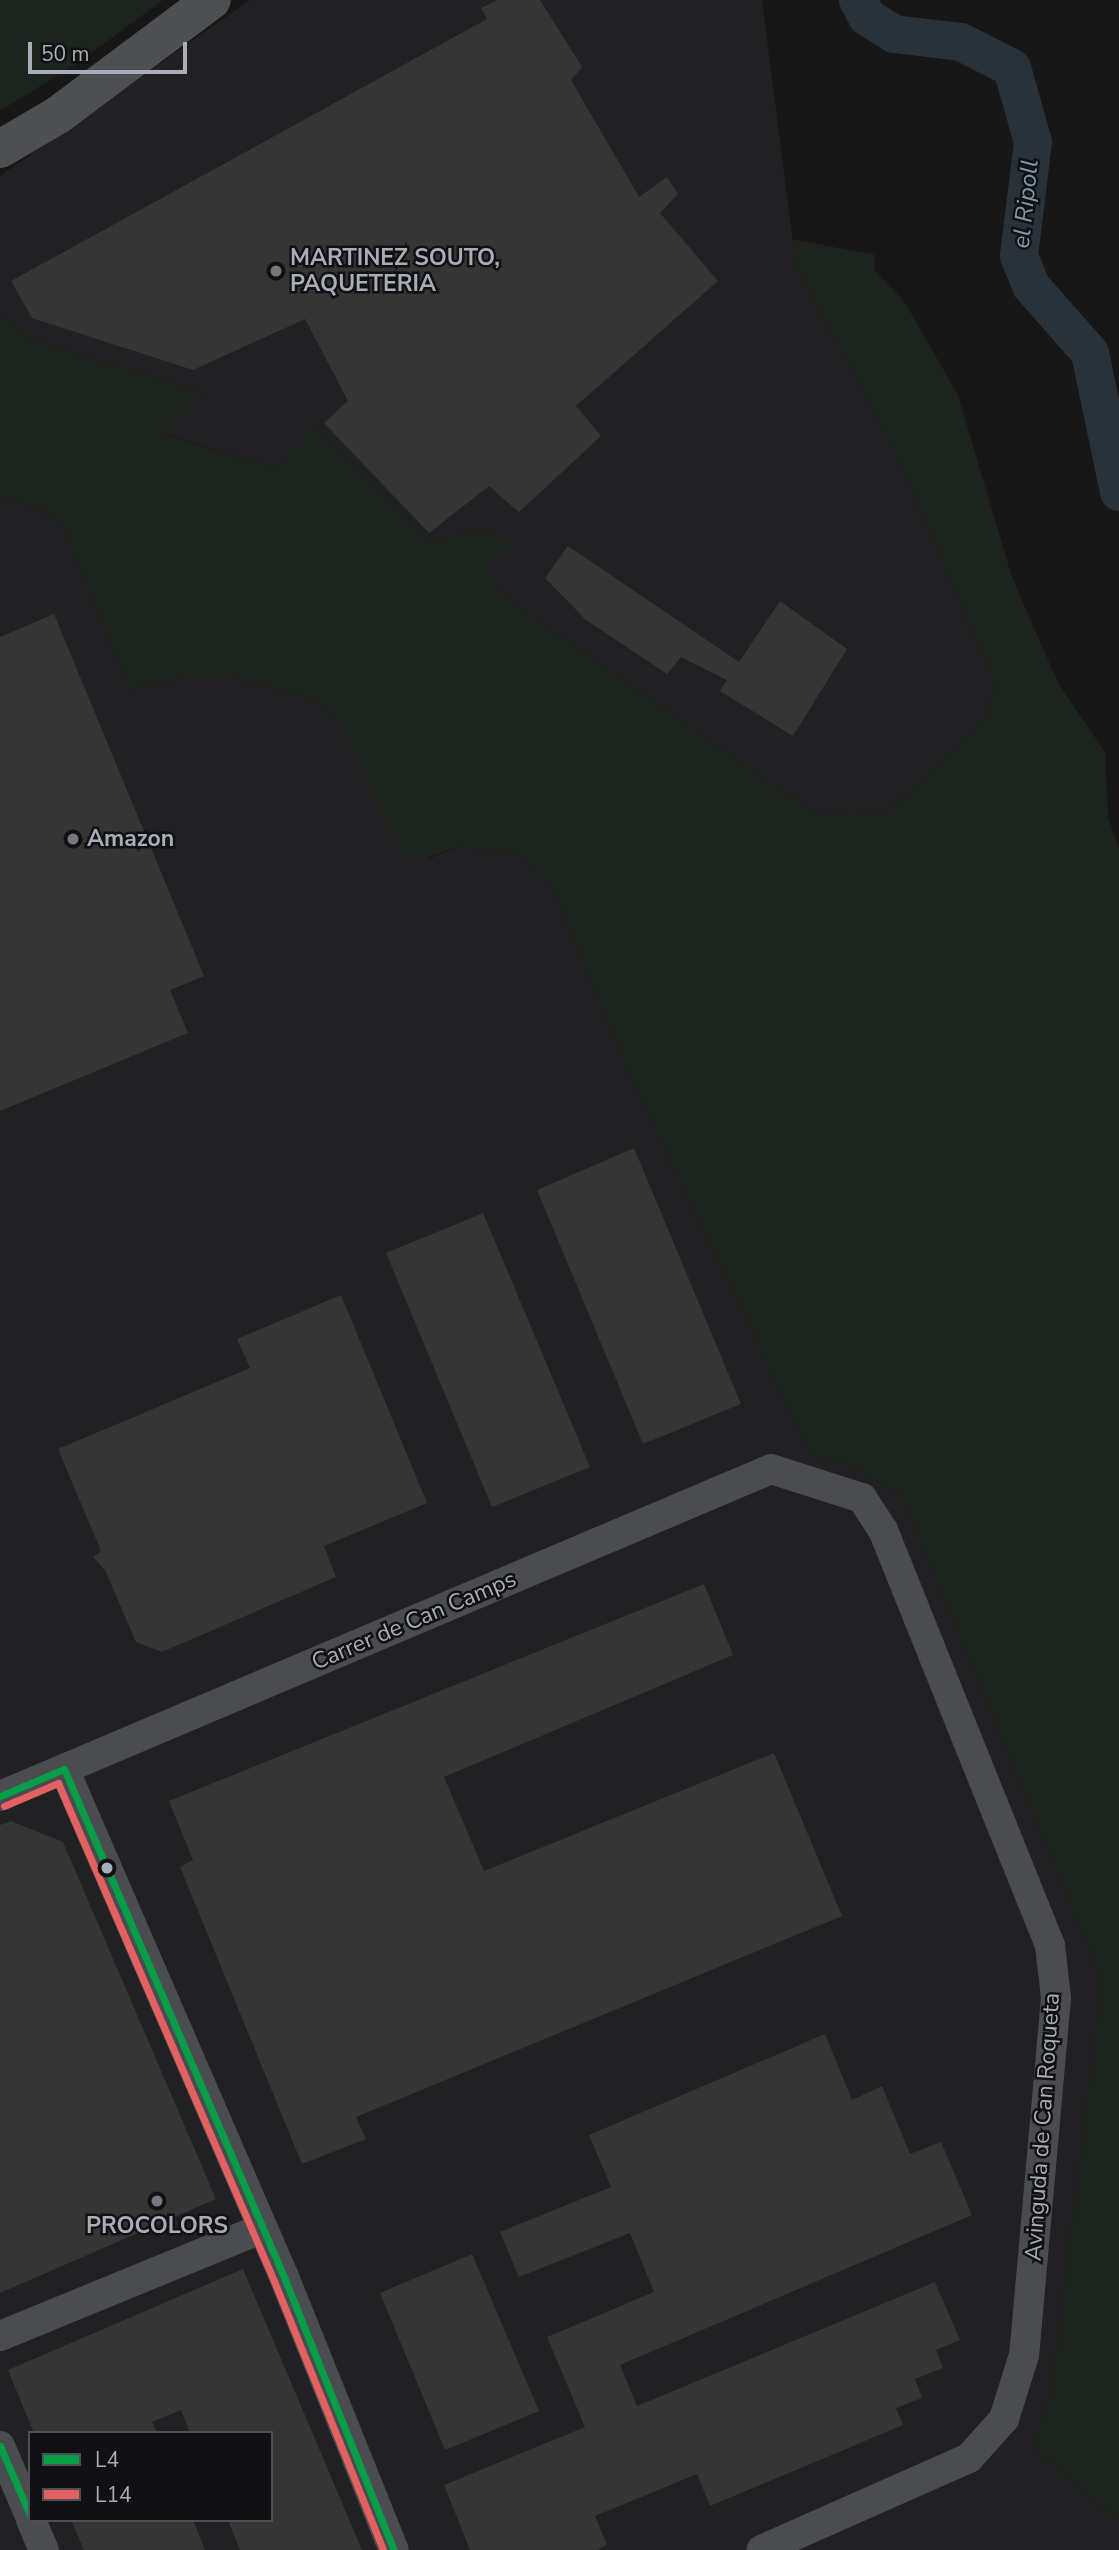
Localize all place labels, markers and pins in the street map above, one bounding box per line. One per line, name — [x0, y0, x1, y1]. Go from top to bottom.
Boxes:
place label: MARTINEZ SOUTO, PAQUETERIA — [290, 244, 500, 298]
marker: MARTINEZ SOUTO, PAQUETERIA — [268, 263, 284, 279]
place label: Amazon — [87, 825, 174, 853]
marker: Amazon — [65, 831, 81, 847]
unlabelled marker — [100, 1861, 114, 1875]
marker: PROCOLORS — [149, 2193, 165, 2209]
place label: PROCOLORS — [86, 2212, 228, 2240]

